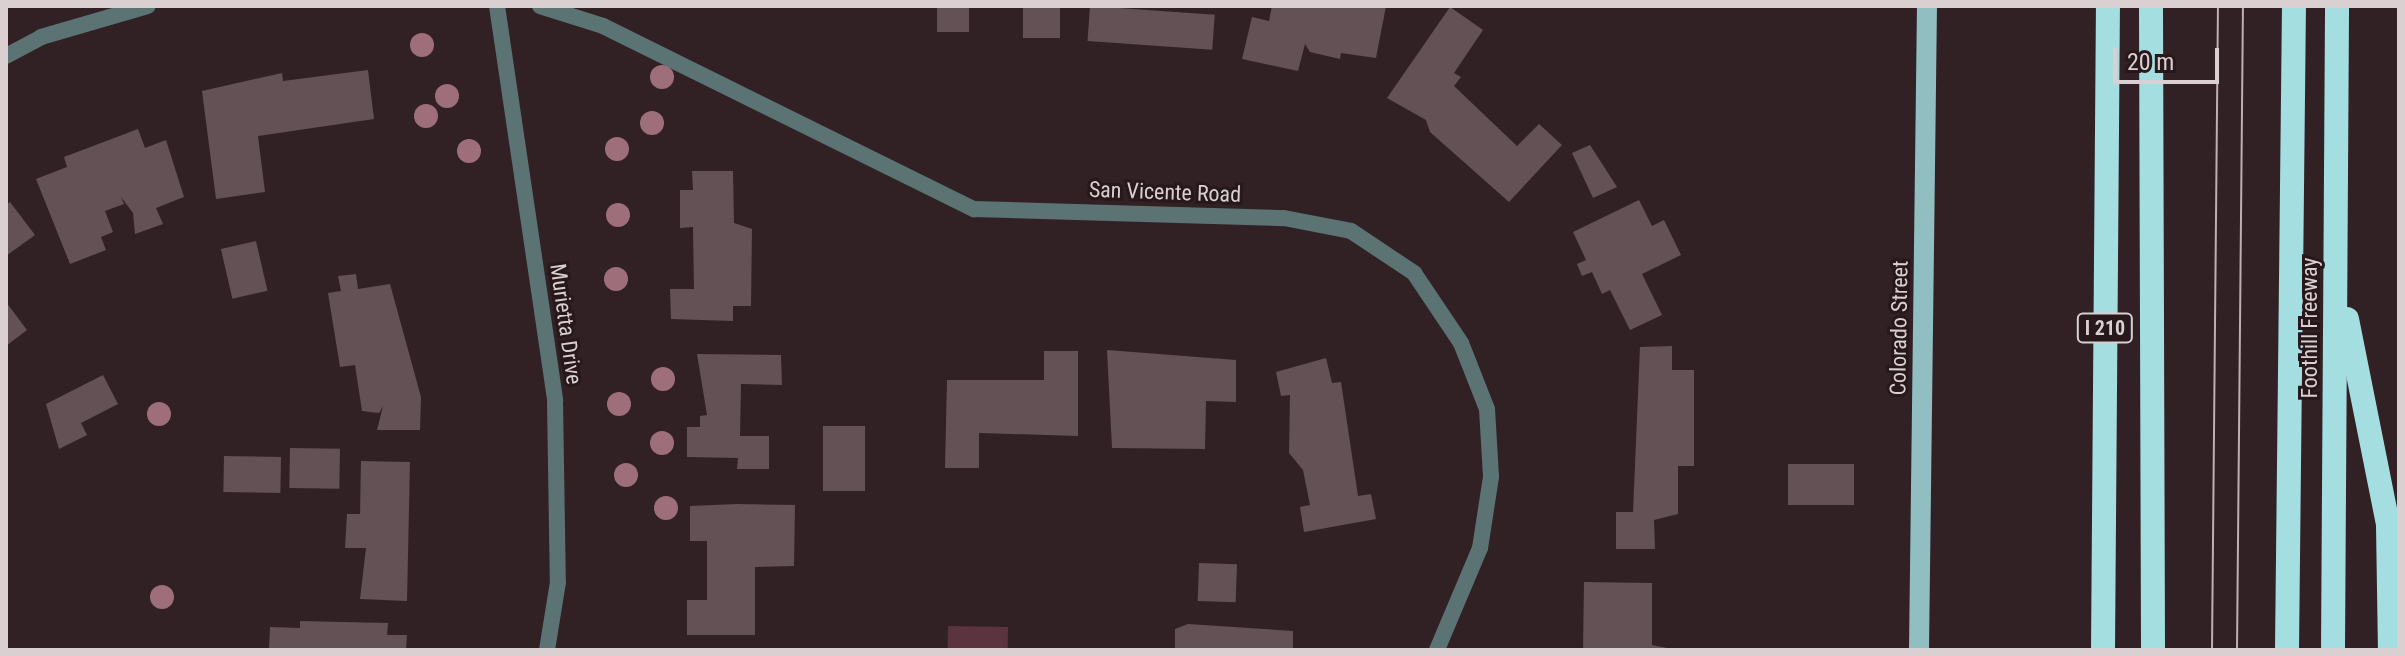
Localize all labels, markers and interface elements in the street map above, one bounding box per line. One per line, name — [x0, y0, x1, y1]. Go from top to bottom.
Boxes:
scale bar — [2117, 32, 2223, 82]
text: 20 m — [2127, 48, 2174, 76]
street label: San Vicente Road — [1088, 176, 1242, 208]
street label: Foothill Freeway — [2297, 257, 2323, 399]
street label: Colorado Street — [1885, 260, 1913, 396]
street label: Murietta Drive — [544, 262, 588, 386]
road number: I 210 — [2075, 312, 2135, 344]

